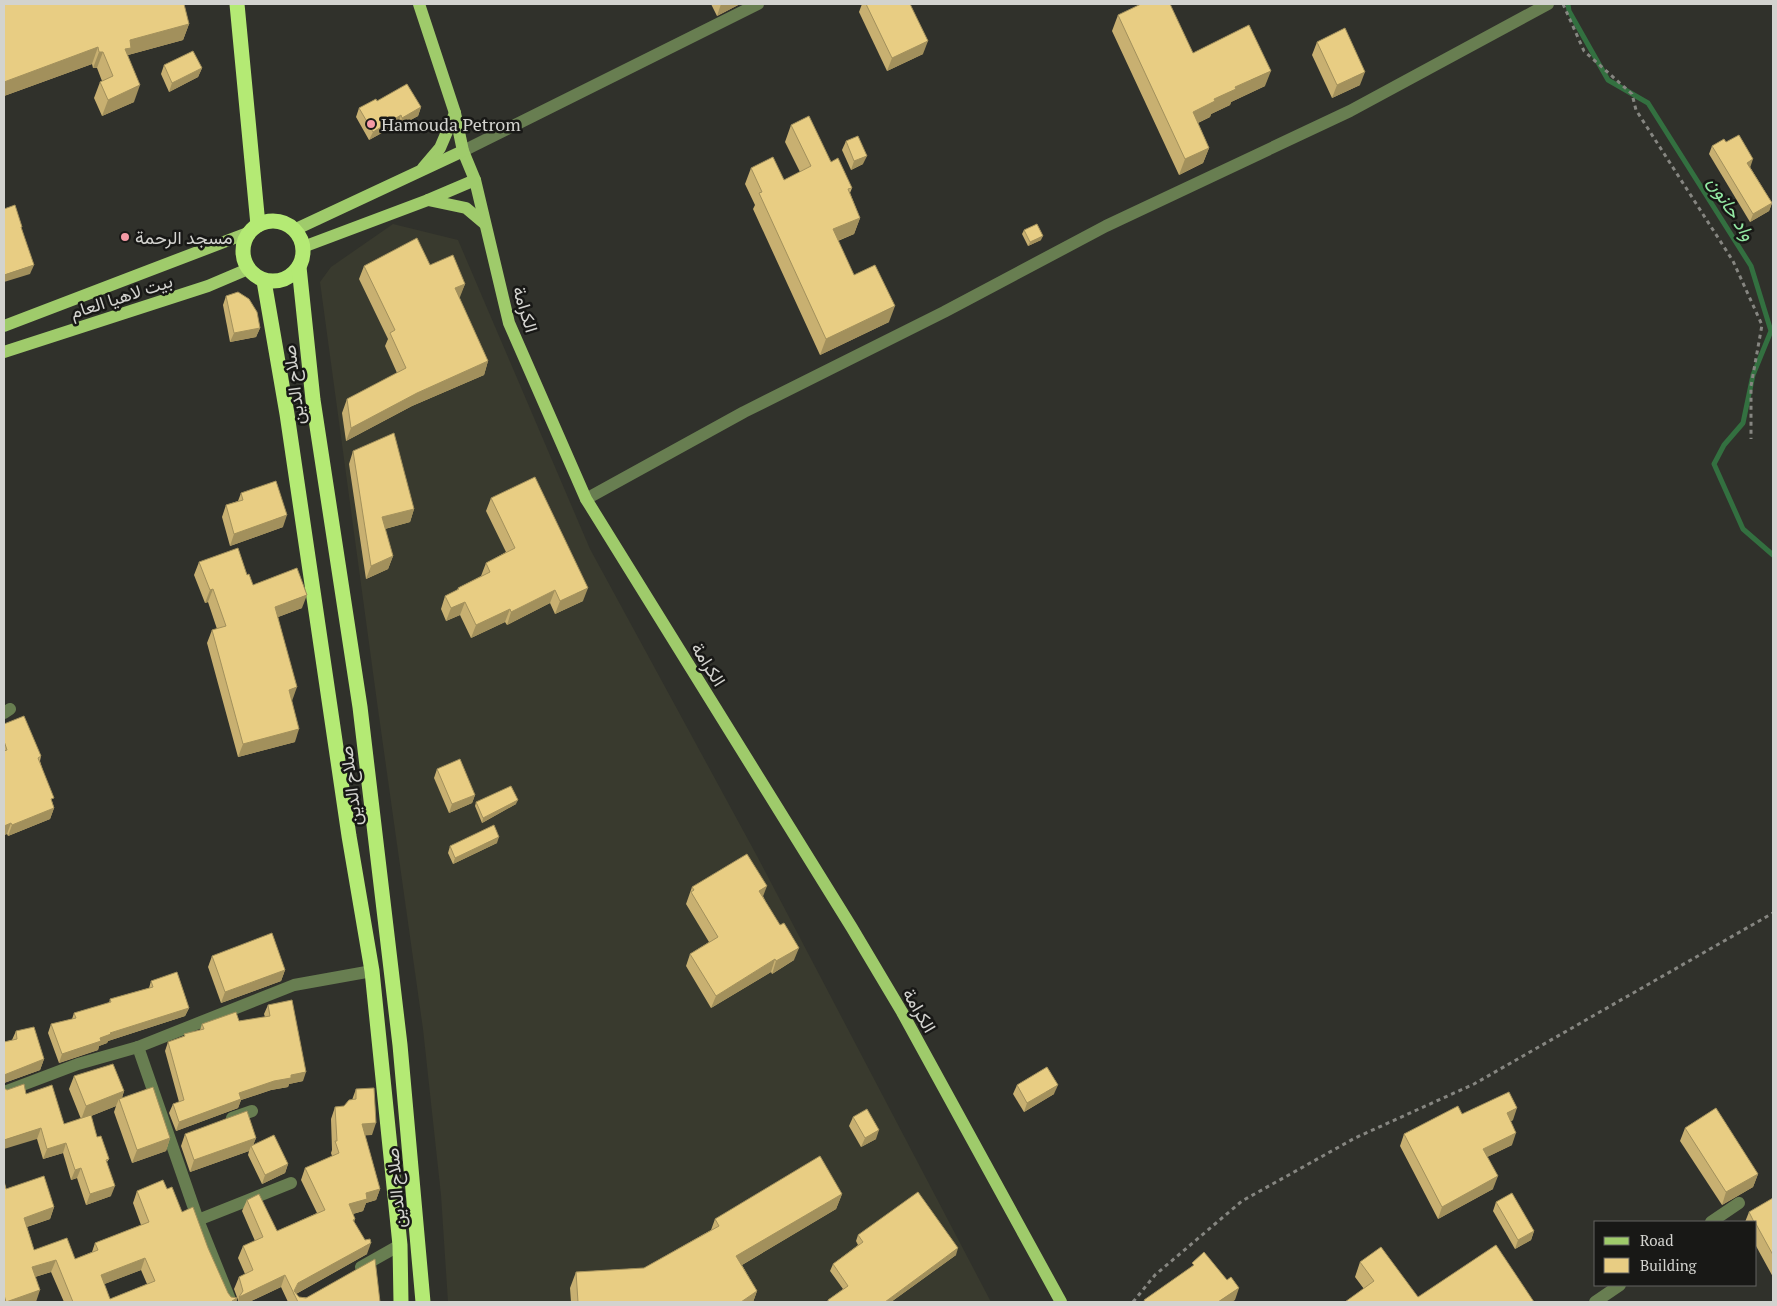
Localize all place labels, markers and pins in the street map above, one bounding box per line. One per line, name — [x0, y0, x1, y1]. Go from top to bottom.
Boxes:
place label: Hamouda Petrom — [381, 112, 521, 136]
marker: Hamouda Petrom — [365, 118, 377, 130]
place label: مسجد الرحمة — [135, 225, 233, 249]
marker: مسجد الرحمة — [119, 231, 131, 243]

